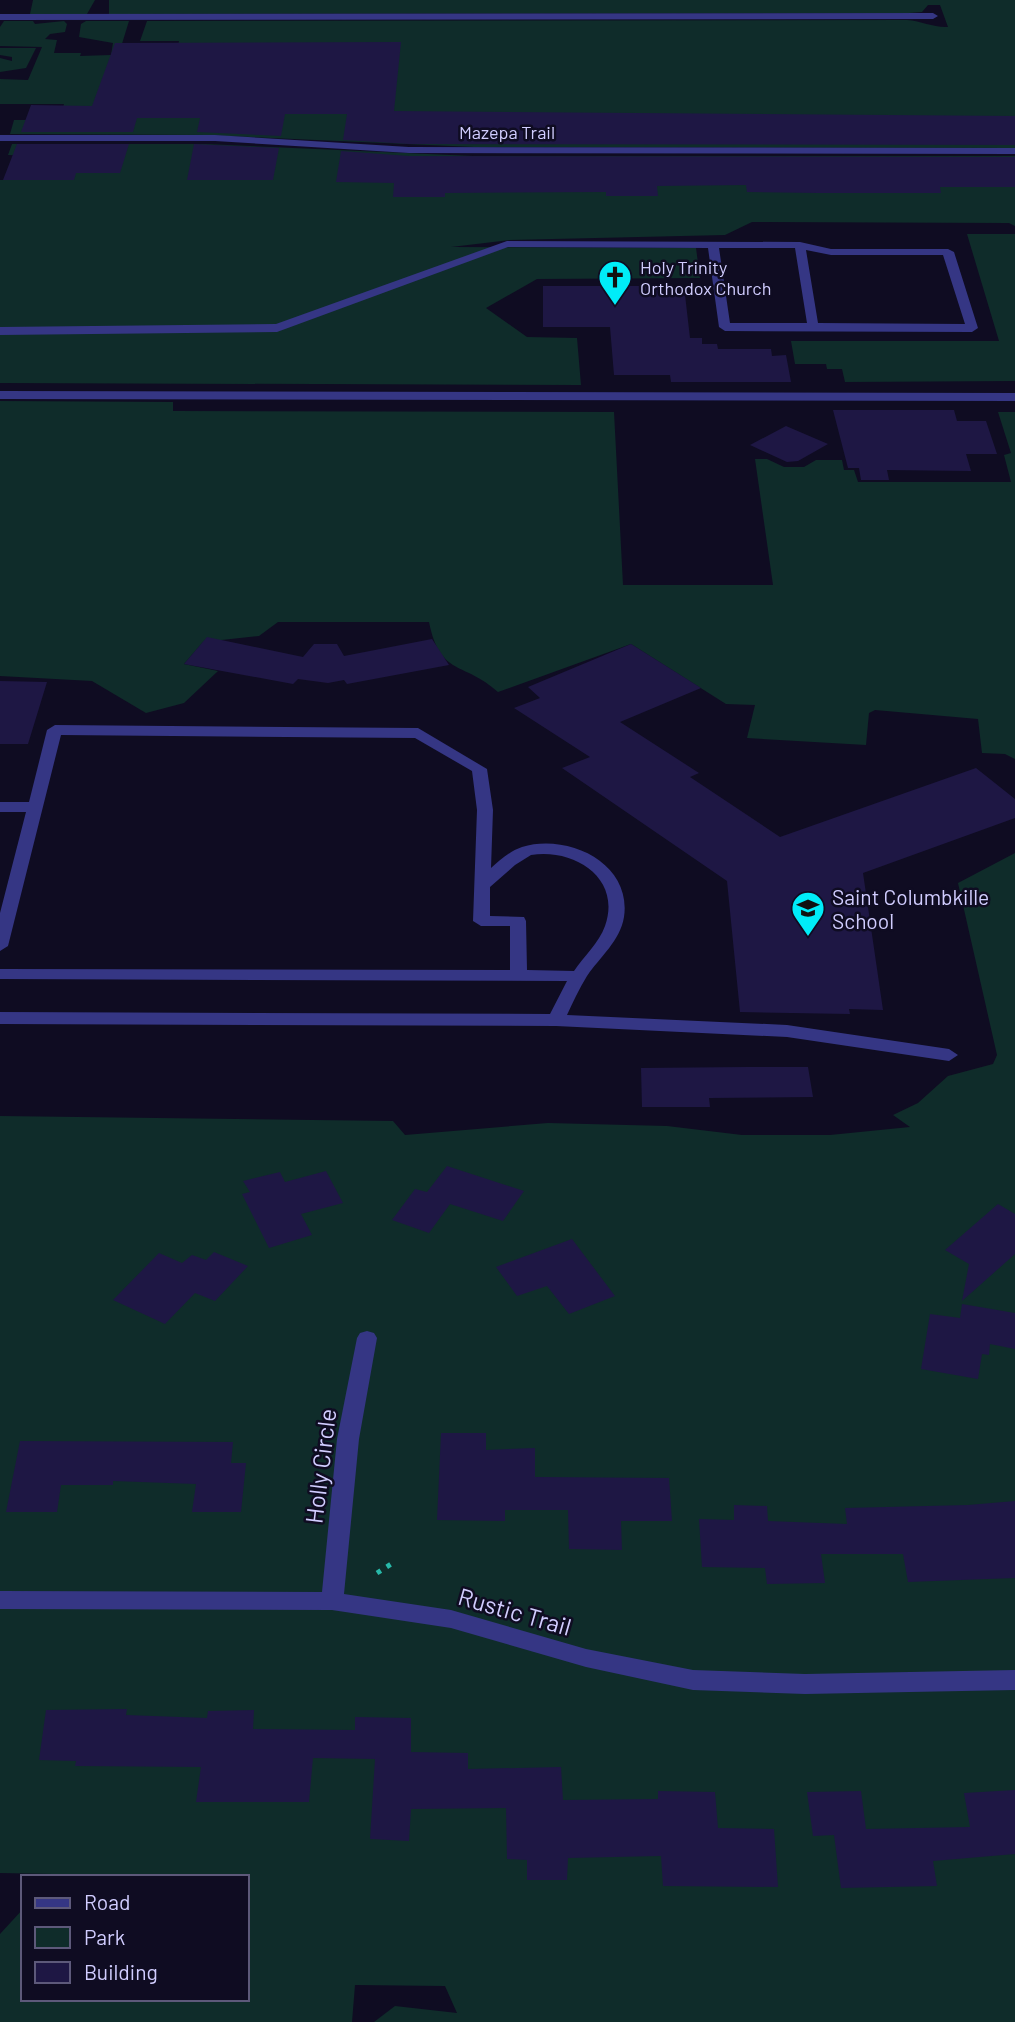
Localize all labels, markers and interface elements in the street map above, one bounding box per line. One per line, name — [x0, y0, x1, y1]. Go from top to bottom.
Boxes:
street label: Mazepa Trail — [459, 121, 555, 143]
place label: Holy Trinity Orthodox Church — [640, 256, 771, 299]
church icon: Holy Trinity Orthodox Church — [596, 258, 634, 307]
place label: Saint Columbkille School — [832, 884, 989, 933]
school or university icon: Saint Columbkille School — [789, 889, 827, 938]
street label: Holly Circle — [299, 1407, 341, 1525]
street label: Rustic Trail — [455, 1581, 575, 1641]
legend — [21, 1875, 248, 2001]
text: Road — [84, 1889, 130, 1914]
text: Park — [84, 1924, 125, 1949]
text: Building — [84, 1959, 158, 1984]

